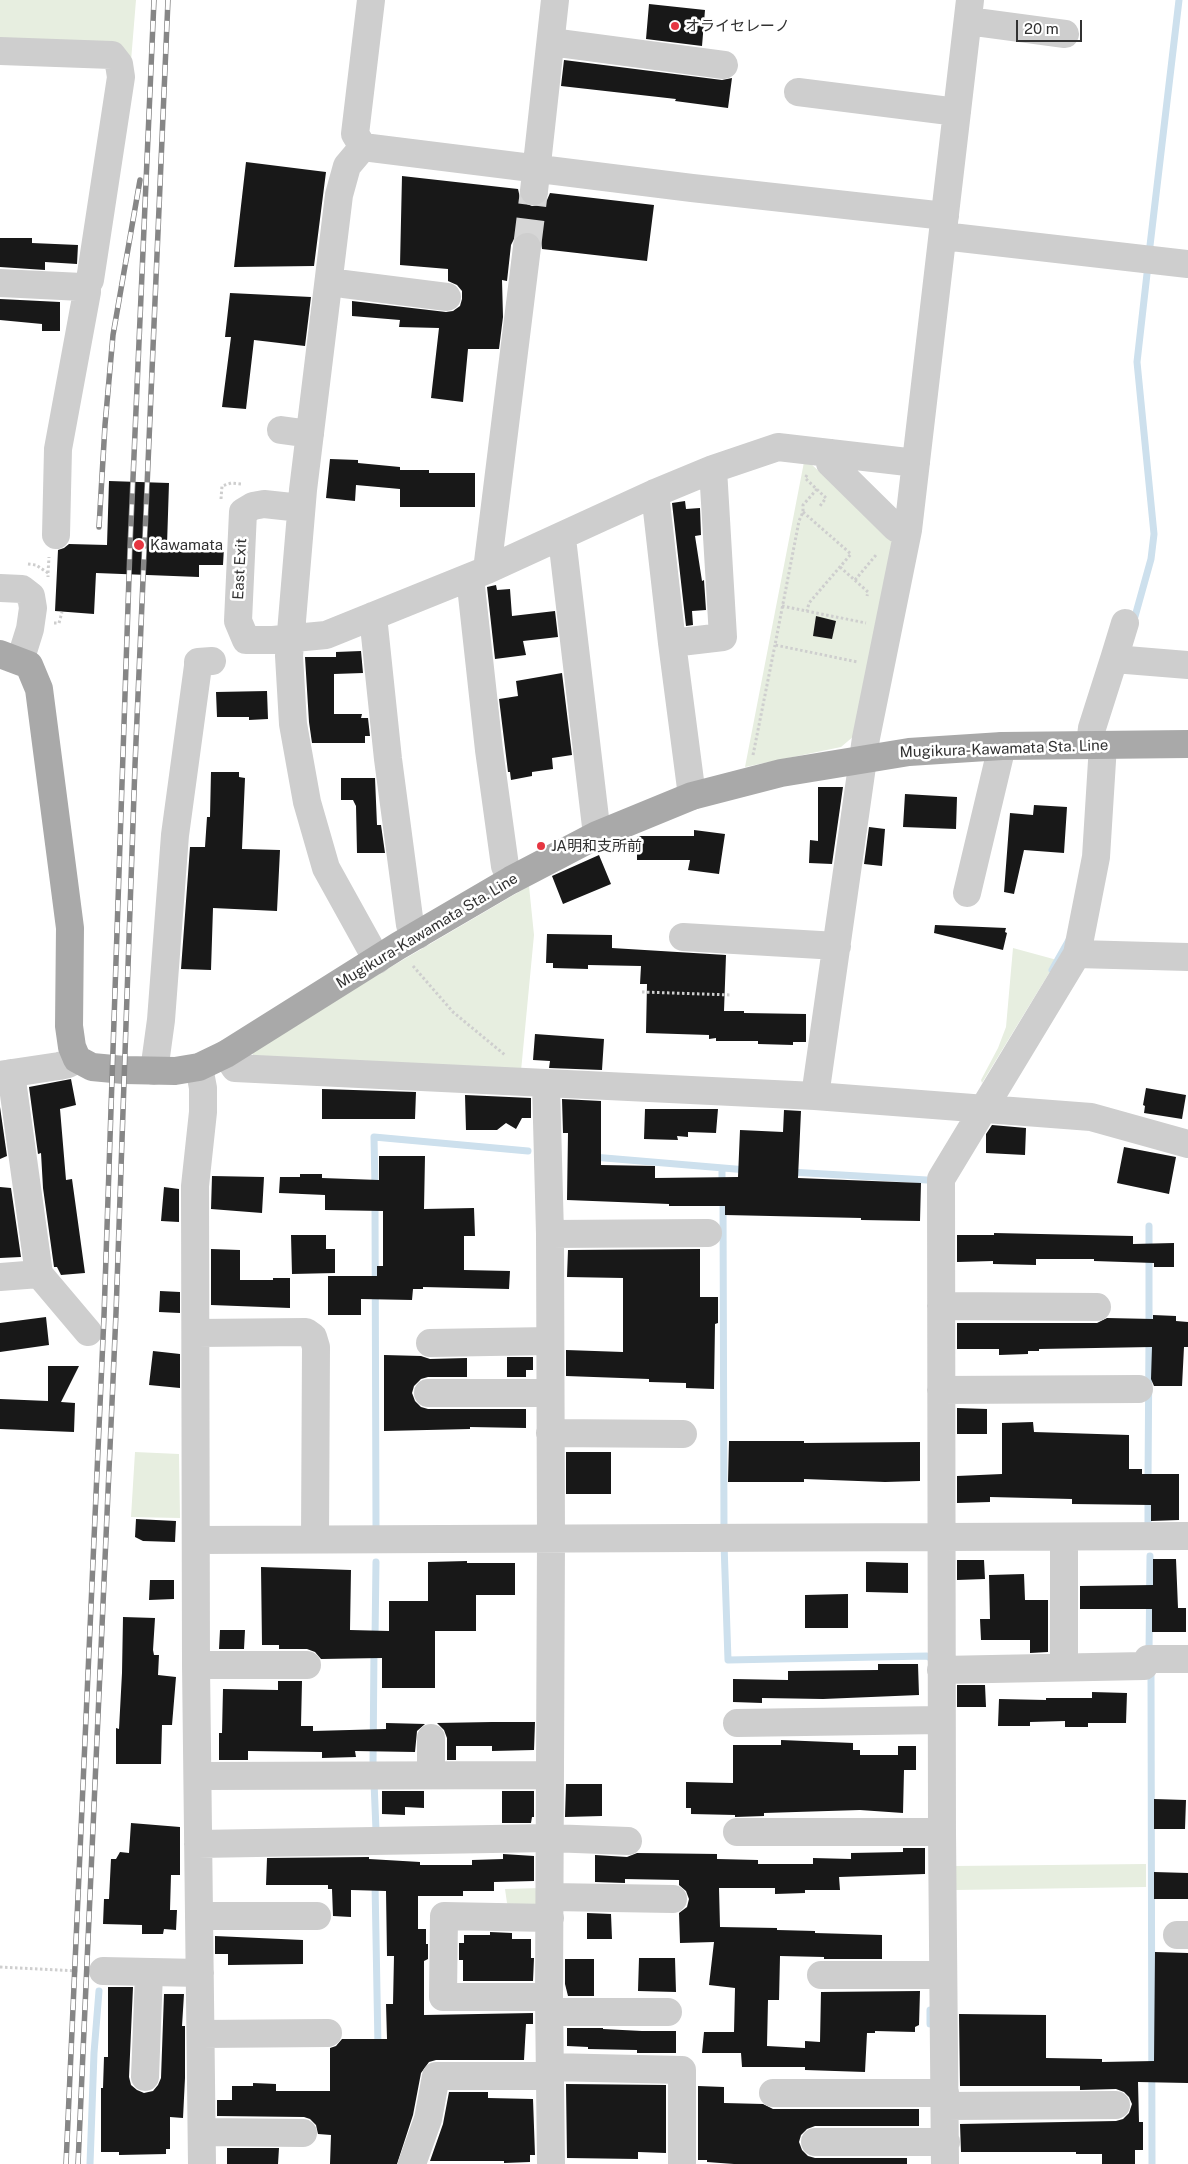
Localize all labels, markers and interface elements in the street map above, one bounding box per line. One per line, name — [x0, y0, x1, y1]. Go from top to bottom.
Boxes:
scale bar — [1018, 10, 1084, 42]
place label: オライセレーノ — [685, 17, 790, 35]
marker: オライセレーノ — [669, 20, 681, 32]
text: 20 m — [1024, 20, 1059, 37]
place label: Kawamata — [150, 536, 223, 554]
marker: Kawamata — [132, 538, 146, 552]
street label: East Exit — [229, 538, 251, 600]
street label: Mugikura-Kawamata Sta. Line — [899, 736, 1109, 762]
place label: JA明和支所前 — [551, 837, 642, 855]
marker: JA明和支所前 — [535, 840, 547, 852]
street label: Mugikura-Kawamata Sta. Line — [333, 870, 521, 992]

